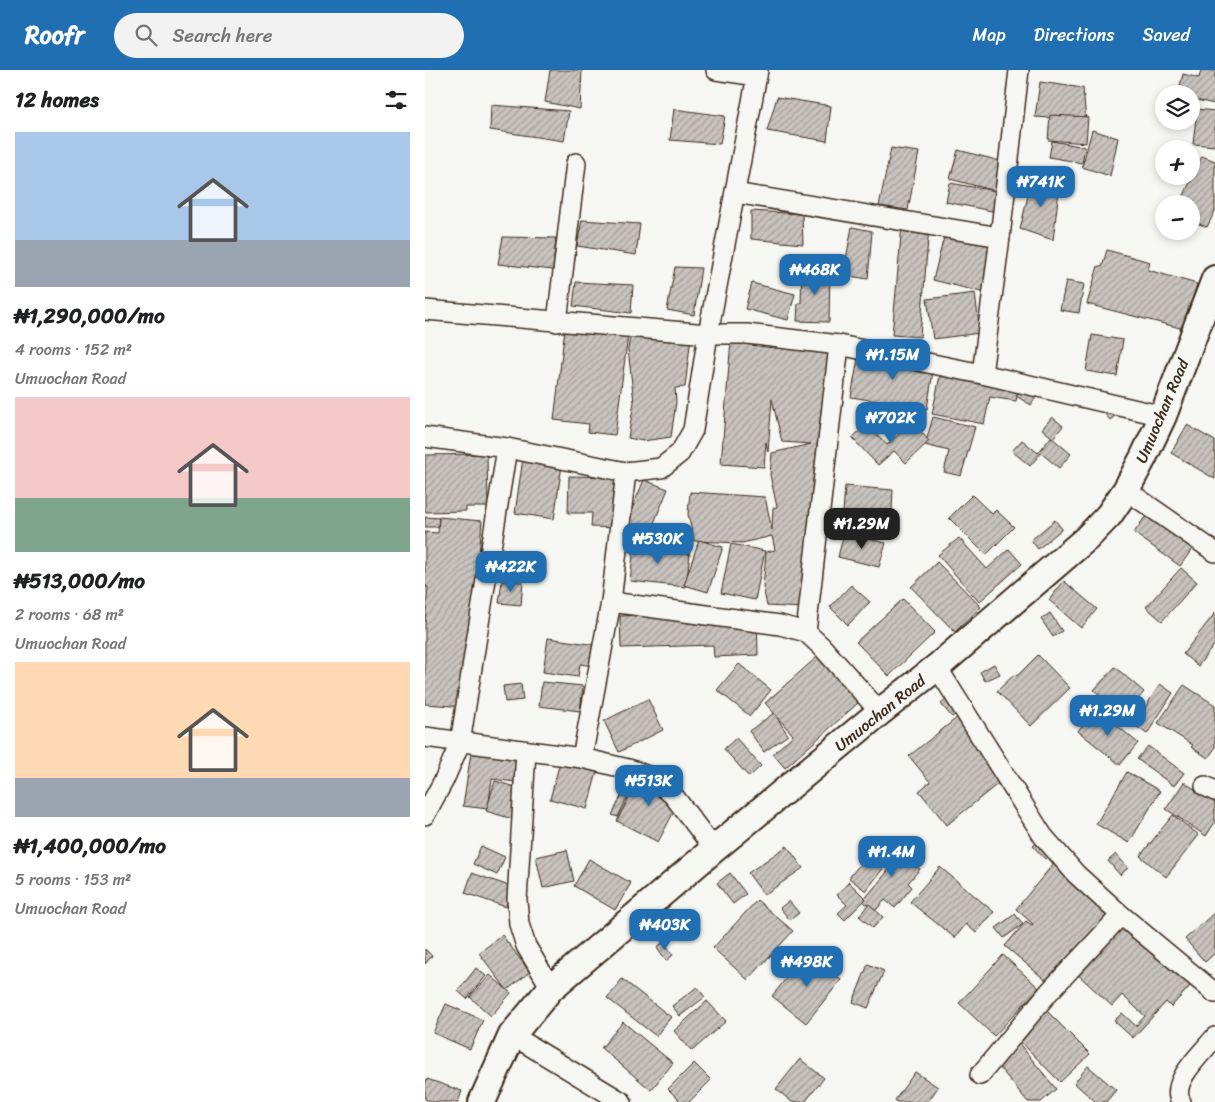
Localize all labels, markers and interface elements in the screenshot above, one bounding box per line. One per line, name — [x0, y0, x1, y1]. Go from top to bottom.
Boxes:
search box — [114, 13, 464, 58]
text: Roofr — [25, 14, 84, 56]
text: Search here — [172, 19, 273, 52]
text: Map — [973, 19, 1006, 51]
text: Directions — [1034, 19, 1115, 51]
text: Saved — [1143, 19, 1190, 51]
icon: search — [132, 21, 160, 49]
text: 12 homes — [15, 81, 99, 119]
map controls — [1155, 85, 1200, 240]
button: layers — [1155, 85, 1200, 130]
icon: filters — [382, 86, 410, 114]
button: + — [1155, 140, 1200, 185]
icon: home — [168, 165, 258, 255]
pin: ₦741K — [1006, 166, 1076, 208]
text: ₦741K — [1018, 167, 1064, 196]
button: − — [1155, 195, 1200, 240]
pin: ₦468K — [780, 254, 850, 296]
text: ₦468K — [790, 255, 840, 284]
text: ₦1,290,000/mo — [15, 297, 165, 335]
text: 4 rooms · 152 m² — [15, 335, 132, 364]
pin: ₦1.15M — [852, 338, 934, 381]
text: ₦1.15M — [867, 340, 919, 369]
street label: Umuochan Road — [1127, 353, 1198, 468]
text: Umuochan Road — [15, 364, 126, 393]
pin: ₦702K — [856, 402, 926, 444]
text: ₦702K — [867, 403, 915, 432]
icon: home — [168, 430, 258, 520]
pin: ₦1.29M — [821, 508, 903, 550]
text: ₦1.29M — [835, 509, 889, 538]
pin: ₦530K — [623, 522, 693, 565]
text: ₦530K — [633, 524, 683, 553]
pin: ₦422K — [476, 550, 546, 593]
text: ₦422K — [487, 552, 535, 581]
text: ₦513,000/mo — [15, 562, 145, 600]
text: 2 rooms · 68 m² — [15, 600, 124, 629]
text: Umuochan Road — [15, 629, 126, 658]
street label: Umuochan Road — [828, 666, 934, 759]
pin: ₦1.29M — [1067, 694, 1149, 737]
icon: home — [168, 695, 258, 785]
text: ₦1.29M — [1081, 696, 1135, 725]
pin: ₦513K — [614, 764, 684, 807]
text: ₦513K — [626, 766, 672, 795]
text: ₦1,400,000/mo — [15, 827, 166, 865]
pin: ₦1.4M — [857, 836, 927, 878]
text: ₦1.4M — [869, 837, 915, 866]
text: 5 rooms · 153 m² — [15, 865, 131, 894]
text: Umuochan Road — [15, 894, 126, 923]
pin: ₦403K — [630, 908, 700, 951]
text: ₦403K — [640, 910, 690, 939]
pin: ₦498K — [772, 946, 842, 988]
text: ₦498K — [782, 947, 832, 976]

